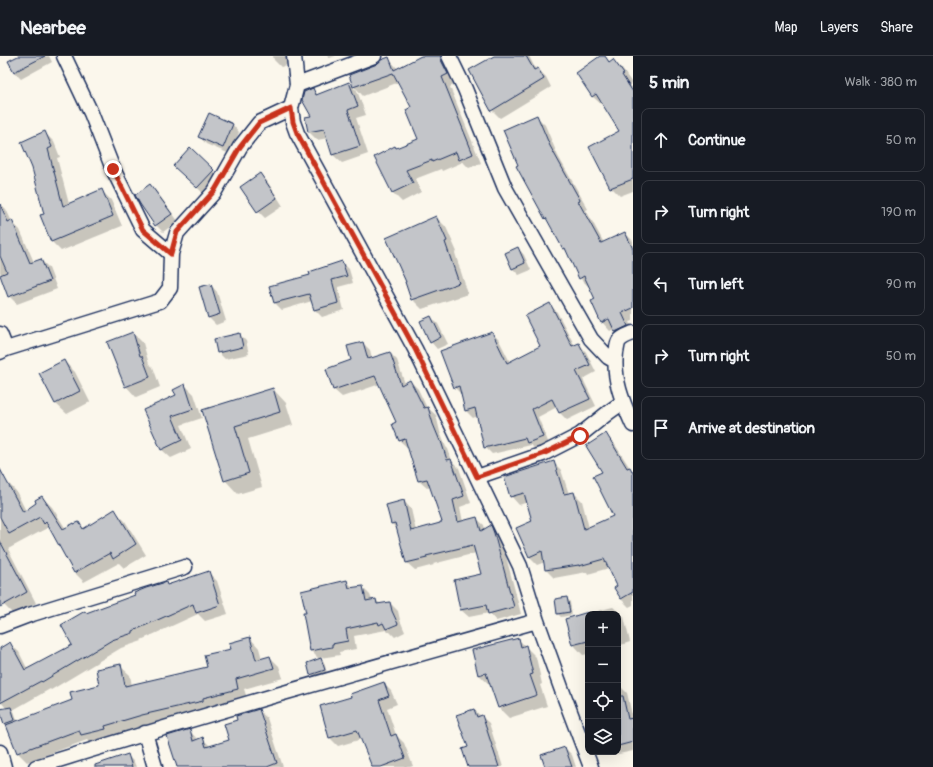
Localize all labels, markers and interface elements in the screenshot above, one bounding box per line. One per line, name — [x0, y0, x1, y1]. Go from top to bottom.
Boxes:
text: Nearbee — [20, 16, 86, 40]
text: Map — [775, 19, 798, 36]
text: Layers — [820, 19, 858, 36]
text: Share — [880, 19, 913, 36]
text: 5 min — [649, 72, 689, 93]
text: Walk · 380 m — [844, 74, 917, 90]
icon: ahead — [650, 129, 672, 151]
text: Continue — [688, 131, 746, 150]
text: 50 m — [886, 132, 916, 148]
route end — [104, 160, 122, 178]
icon: right — [650, 201, 672, 223]
text: Turn right — [688, 203, 749, 222]
text: 190 m — [881, 204, 916, 220]
icon: left — [650, 273, 672, 295]
text: Turn left — [688, 275, 744, 294]
text: 90 m — [886, 276, 916, 292]
icon: right — [650, 345, 672, 367]
text: Turn right — [688, 347, 749, 366]
text: 50 m — [886, 348, 916, 364]
icon: arrive — [650, 417, 672, 439]
text: Arrive at destination — [688, 419, 815, 438]
route start — [571, 427, 589, 445]
map controls — [585, 611, 621, 755]
button: + — [585, 611, 621, 647]
button: − — [585, 647, 621, 683]
button: locate — [585, 683, 621, 719]
button: layers — [585, 719, 621, 755]

